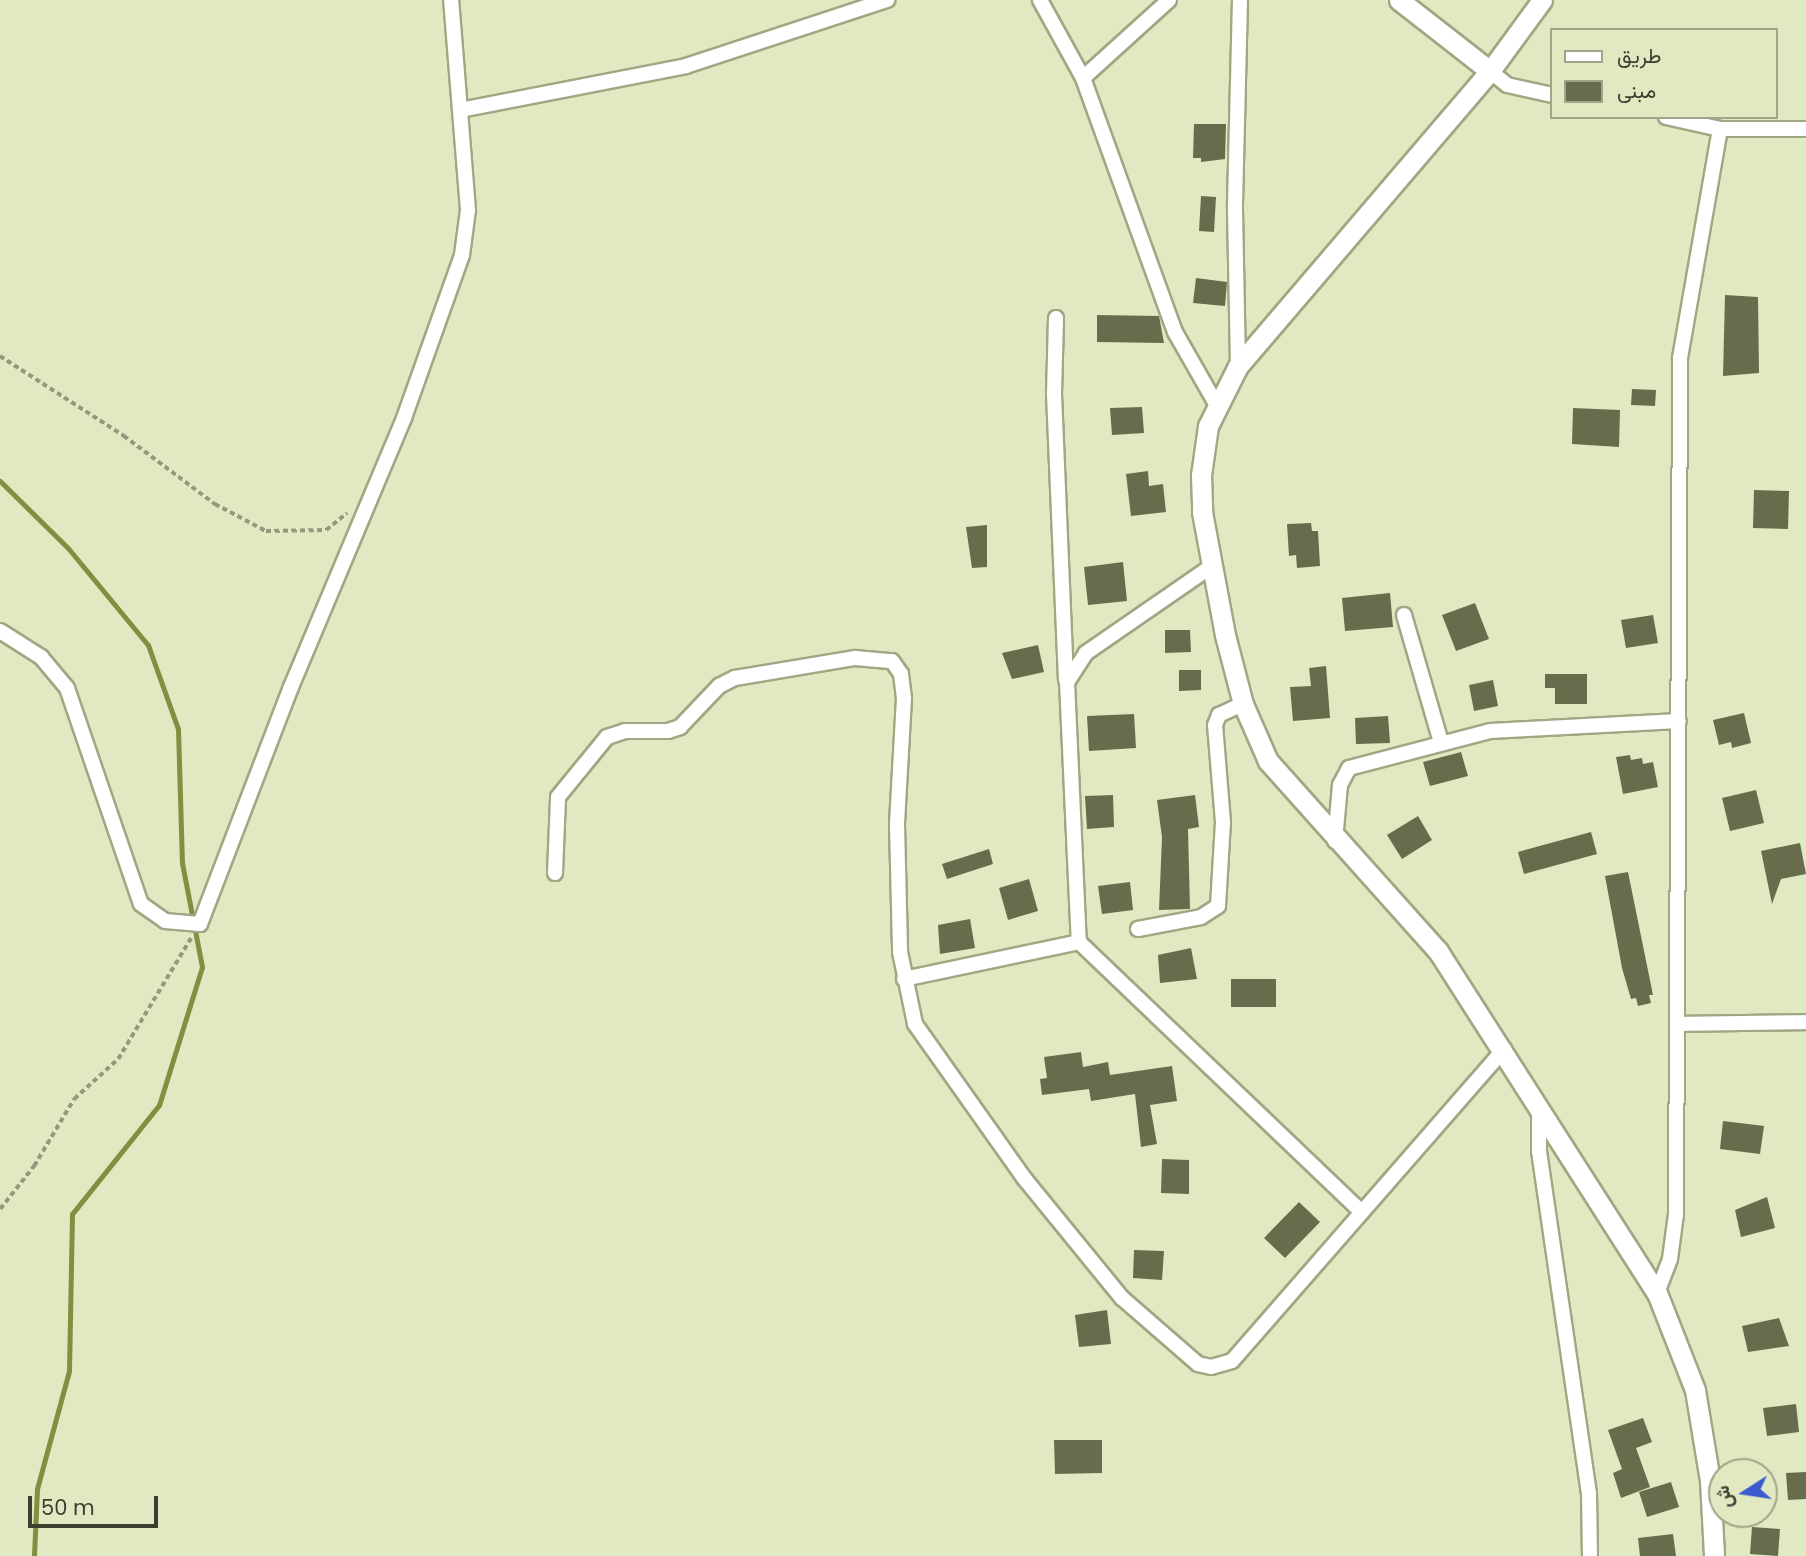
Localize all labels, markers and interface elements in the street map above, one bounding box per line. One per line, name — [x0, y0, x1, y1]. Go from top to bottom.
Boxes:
legend — [1550, 28, 1778, 119]
text: طريق — [1617, 41, 1662, 70]
text: مبنى — [1617, 76, 1656, 105]
north arrow — [1708, 1458, 1778, 1528]
scale bar — [32, 1482, 161, 1526]
text: ش — [1708, 1483, 1740, 1511]
text: 50 m — [41, 1493, 95, 1522]

